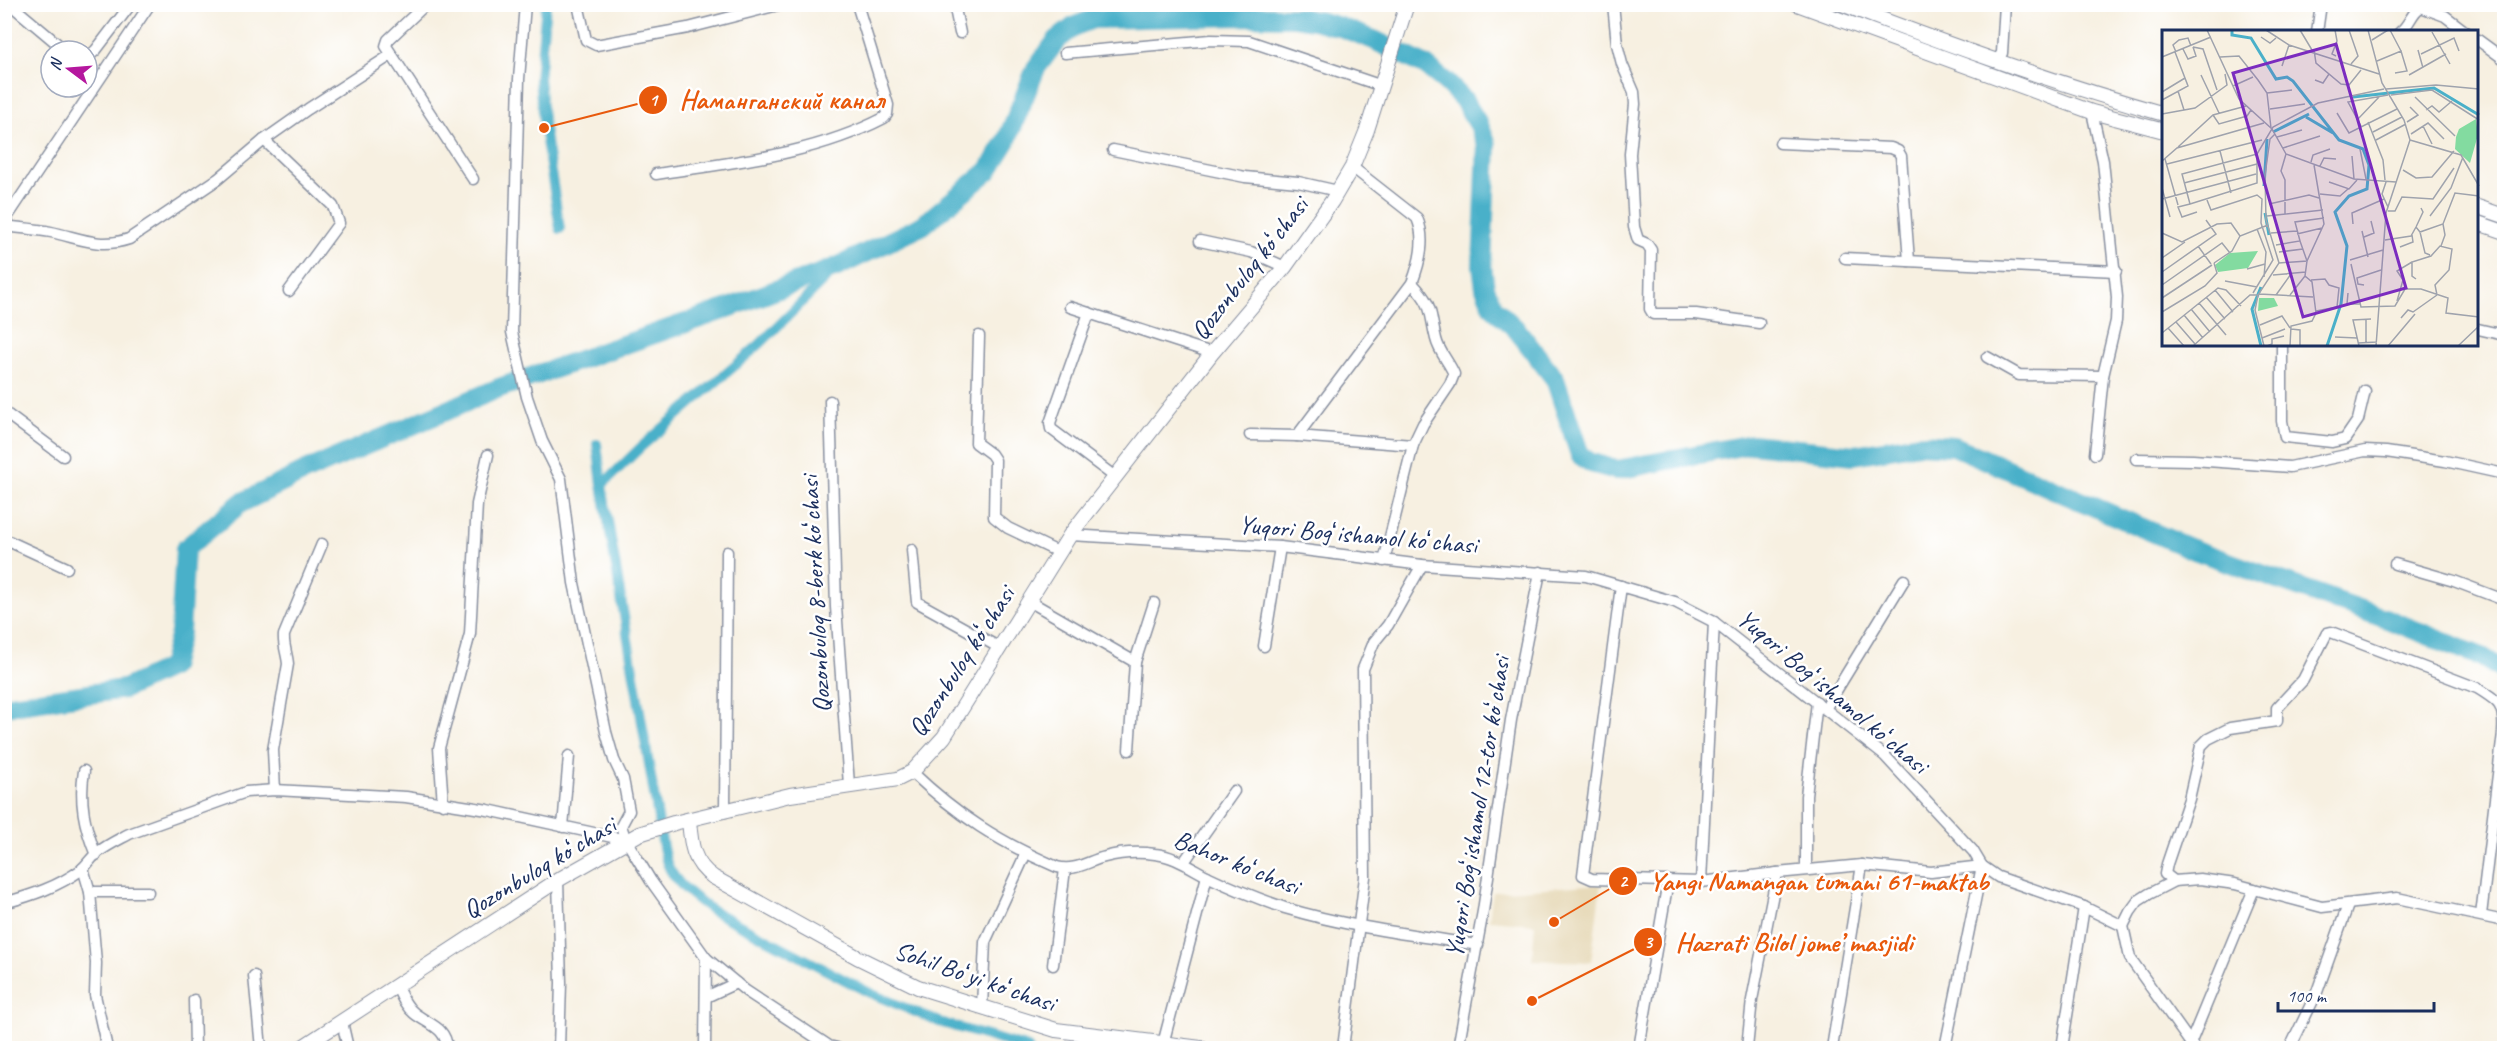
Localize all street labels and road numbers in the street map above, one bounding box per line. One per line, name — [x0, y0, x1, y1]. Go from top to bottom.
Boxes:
street label: Qozonbuloq koʻchasi — [1183, 188, 1317, 346]
street label: Qozonbuloq 8-berk koʻchasi — [793, 471, 838, 713]
street label: Yuqori Bogʻishamol koʻchasi — [1237, 508, 1482, 562]
street label: Qozonbuloq koʻchasi — [901, 577, 1024, 743]
street label: Yuqori Bogʻishamol koʻchasi — [1730, 602, 1937, 783]
street label: Yuqori Bogʻishamol 12-tor koʻchasi — [1437, 651, 1518, 960]
street label: Qozonbuloq koʻchasi — [457, 807, 624, 926]
street label: Bahor koʻchasi — [1169, 822, 1307, 904]
street label: Sohil Boʻyi koʻchasi — [890, 934, 1063, 1020]

